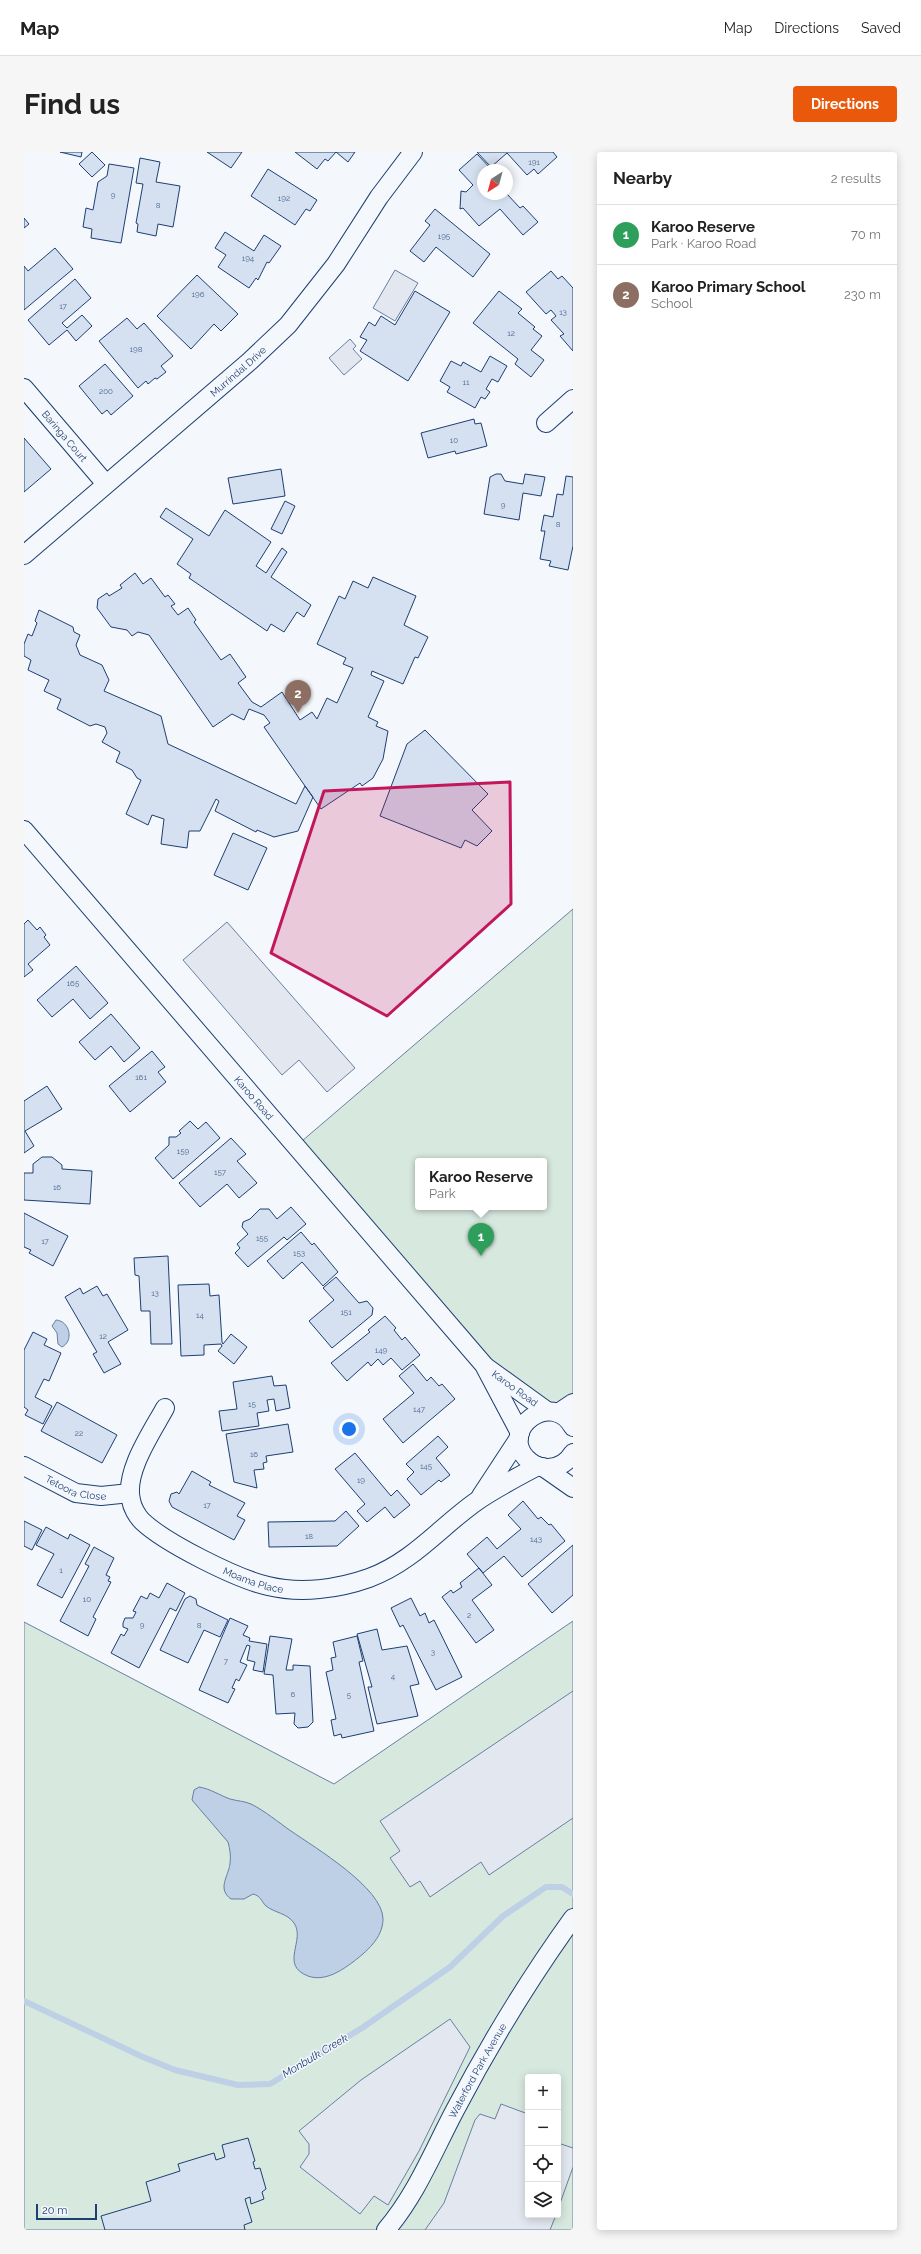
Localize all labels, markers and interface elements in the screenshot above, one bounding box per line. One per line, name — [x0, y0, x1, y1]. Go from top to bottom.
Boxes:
text: Map — [20, 17, 59, 39]
text: Map — [724, 20, 752, 36]
text: Directions — [774, 20, 839, 36]
text: Saved — [861, 20, 901, 36]
button: Directions — [793, 86, 897, 122]
text: Find us — [24, 88, 120, 121]
house number: 191 — [528, 157, 540, 167]
north arrow — [477, 164, 513, 200]
text: Nearby — [613, 168, 672, 188]
text: 2 results — [831, 171, 881, 186]
house number: 9 — [111, 190, 116, 200]
house number: 192 — [278, 193, 290, 203]
house number: 8 — [156, 200, 161, 210]
text: Karoo Reserve — [651, 218, 755, 236]
text: 1 — [623, 227, 629, 242]
text: 70 m — [851, 227, 881, 242]
house number: 195 — [438, 231, 451, 241]
text: Park · Karoo Road — [651, 236, 756, 251]
house number: 194 — [242, 253, 255, 263]
text: Karoo Primary School — [651, 278, 806, 296]
text: 2 — [622, 287, 630, 302]
text: 230 m — [844, 287, 881, 302]
house number: 196 — [192, 289, 205, 299]
text: School — [651, 296, 693, 311]
house number: 17 — [59, 301, 68, 311]
house number: 13 — [559, 307, 567, 317]
house number: 12 — [507, 328, 515, 338]
house number: 198 — [130, 344, 143, 354]
street label: Murrindal Drive — [208, 344, 268, 398]
house number: 11 — [463, 377, 470, 387]
house number: 200 — [99, 386, 113, 396]
street label: Baringa Court — [40, 408, 90, 464]
house number: 10 — [450, 435, 458, 445]
house number: 9 — [501, 500, 506, 510]
house number: 8 — [556, 519, 561, 529]
pin: 2 — [285, 680, 311, 713]
house number: 165 — [67, 978, 80, 988]
house number: 161 — [135, 1072, 147, 1082]
street label: Karoo Road — [232, 1074, 276, 1122]
house number: 159 — [177, 1146, 190, 1156]
popup — [415, 1158, 547, 1210]
house number: 157 — [214, 1167, 227, 1177]
text: Karoo Reserve — [429, 1168, 533, 1186]
house number: 16 — [53, 1182, 61, 1192]
text: Park — [429, 1186, 456, 1201]
pin: 1 — [468, 1223, 494, 1256]
house number: 155 — [256, 1233, 269, 1243]
house number: 17 — [41, 1236, 50, 1246]
house number: 153 — [293, 1248, 305, 1258]
house number: 13 — [151, 1288, 159, 1298]
house number: 151 — [340, 1307, 352, 1317]
house number: 14 — [196, 1310, 205, 1320]
house number: 12 — [99, 1331, 107, 1341]
house number: 149 — [375, 1345, 388, 1355]
street label: Karoo Road — [490, 1368, 540, 1408]
house number: 15 — [248, 1399, 257, 1409]
house number: 147 — [413, 1404, 426, 1414]
your location — [339, 1419, 359, 1439]
house number: 22 — [75, 1428, 83, 1438]
house number: 16 — [250, 1449, 258, 1459]
house number: 145 — [420, 1461, 433, 1471]
street label: Tetoora Close — [44, 1473, 107, 1502]
house number: 19 — [357, 1475, 365, 1485]
house number: 17 — [203, 1500, 212, 1510]
house number: 18 — [305, 1531, 313, 1541]
house number: 143 — [530, 1534, 542, 1544]
house number: 1 — [59, 1565, 63, 1575]
street label: Moama Place — [222, 1565, 284, 1594]
house number: 10 — [83, 1594, 91, 1604]
house number: 2 — [467, 1610, 471, 1620]
house number: 9 — [140, 1620, 145, 1630]
house number: 8 — [197, 1620, 202, 1630]
house number: 3 — [431, 1647, 435, 1657]
house number: 7 — [224, 1656, 229, 1666]
house number: 4 — [391, 1671, 396, 1681]
house number: 6 — [291, 1689, 296, 1699]
house number: 5 — [347, 1690, 352, 1700]
street label: Waterford Park Avenue — [446, 2021, 508, 2120]
water label: Monbulk Creek — [280, 2031, 350, 2081]
map controls — [525, 2074, 561, 2218]
button: + — [525, 2074, 561, 2110]
button: − — [525, 2110, 561, 2146]
button: locate — [525, 2146, 561, 2182]
button: layers — [525, 2182, 561, 2218]
scale bar — [36, 2202, 97, 2221]
text: 20 m — [42, 2204, 67, 2217]

